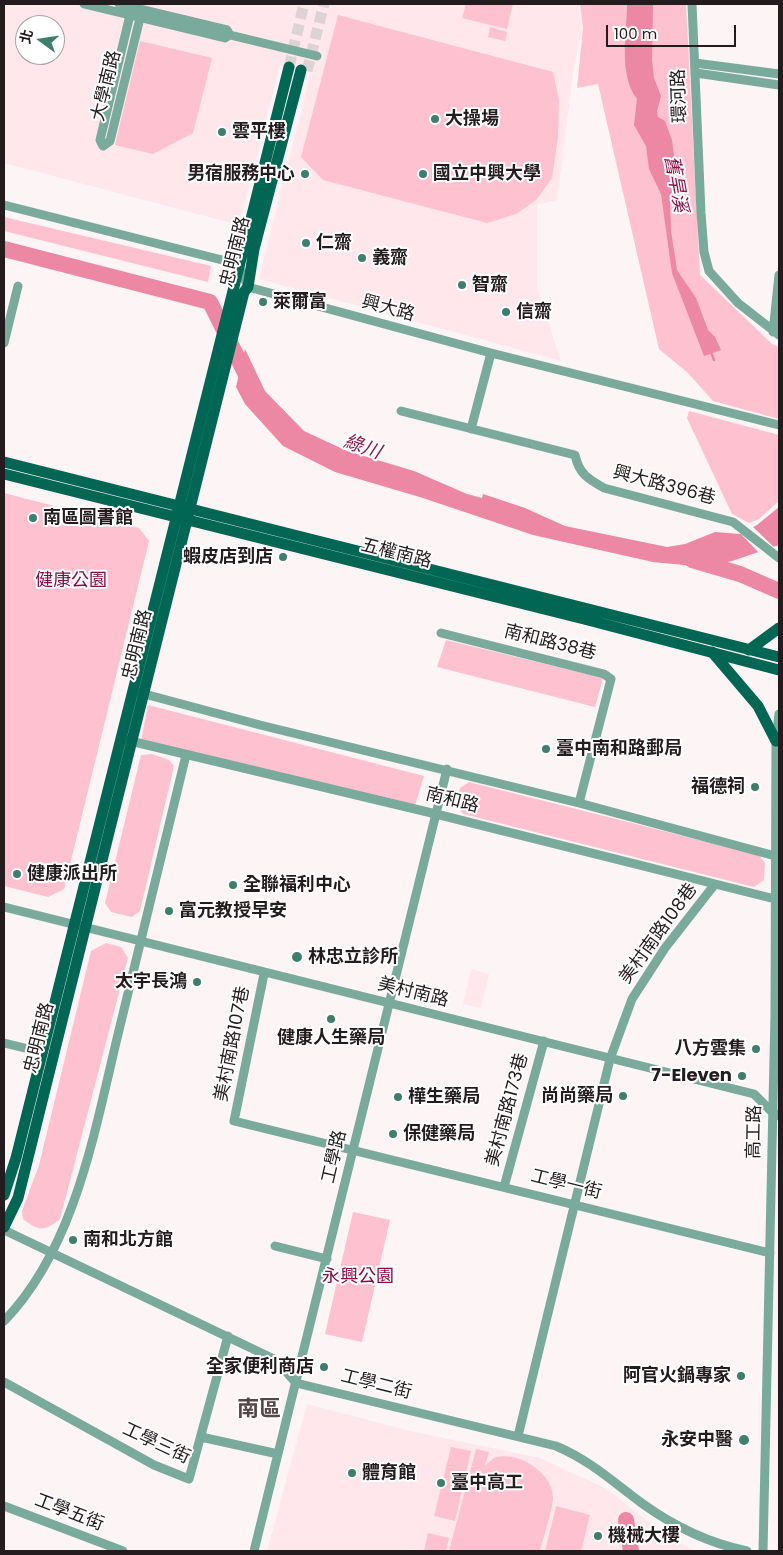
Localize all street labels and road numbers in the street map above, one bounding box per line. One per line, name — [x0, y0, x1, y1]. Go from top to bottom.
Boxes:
street label: 大學南路 — [88, 48, 126, 124]
street label: 環河路 — [668, 69, 692, 123]
street label: 忠明南路 — [217, 214, 255, 290]
street label: 興大路 — [359, 292, 417, 326]
street label: 興大路396巷 — [610, 462, 718, 510]
street label: 五權南路 — [358, 535, 434, 573]
street label: 忠明南路 — [119, 607, 157, 683]
street label: 南和路38巷 — [502, 621, 598, 665]
street label: 南和路 — [423, 784, 481, 818]
street label: 美村南路108巷 — [615, 880, 703, 988]
street label: 美村南路 — [375, 974, 451, 1012]
street label: 美村南路107巷 — [211, 985, 255, 1103]
street label: 忠明南路 — [21, 1000, 59, 1076]
street label: 美村南路173巷 — [483, 1051, 533, 1169]
street label: 高工路 — [744, 1105, 766, 1159]
street label: 工學路 — [318, 1128, 352, 1186]
street label: 工學一街 — [528, 1166, 604, 1204]
street label: 工學二街 — [338, 1366, 414, 1404]
street label: 工學三街 — [119, 1419, 193, 1469]
street label: 工學五街 — [32, 1490, 106, 1536]

